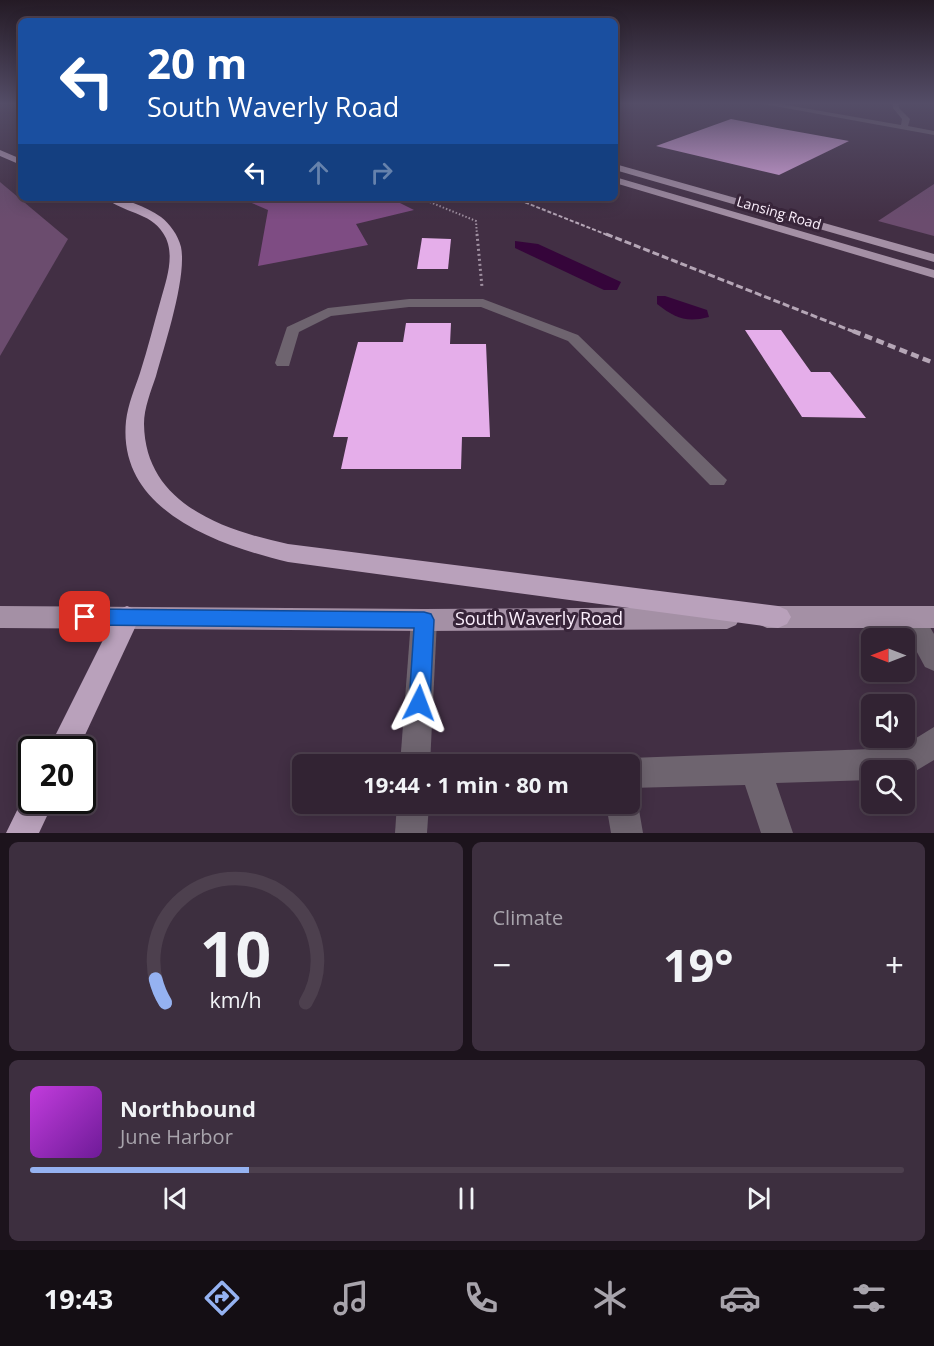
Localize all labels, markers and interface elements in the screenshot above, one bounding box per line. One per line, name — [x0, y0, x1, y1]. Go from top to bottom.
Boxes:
text: 20 m — [147, 34, 247, 91]
icon: left — [48, 42, 126, 120]
text: South Waverly Road — [147, 88, 399, 125]
icon: left — [239, 156, 272, 189]
icon: ahead — [302, 156, 335, 189]
icon: right — [365, 156, 398, 189]
street label: Lansing Road — [735, 191, 824, 234]
pin — [59, 591, 110, 642]
icon: arrive — [68, 600, 101, 633]
street label: South Waverly Road — [455, 606, 623, 630]
north arrow — [861, 628, 915, 682]
map controls — [861, 628, 915, 814]
position arrow — [387, 671, 451, 735]
button: sound — [861, 694, 915, 748]
speed limit sign: 20 — [18, 736, 96, 814]
button: search — [861, 760, 915, 814]
text: 19:44 · 1 min · 80 m — [363, 769, 569, 799]
text: Climate — [493, 904, 563, 931]
text: 10 — [200, 910, 271, 995]
text: 19° — [663, 934, 734, 995]
text: − — [493, 942, 511, 987]
text: + — [885, 942, 904, 987]
text: km/h — [210, 986, 262, 1015]
text: Northbound — [120, 1093, 256, 1123]
text: June Harbor — [120, 1123, 233, 1150]
icon: previous — [159, 1182, 192, 1215]
icon: pause — [450, 1182, 483, 1215]
icon: next — [742, 1182, 775, 1215]
icon: directions — [201, 1277, 243, 1319]
icon: music — [330, 1277, 372, 1319]
icon: phone — [460, 1277, 502, 1319]
icon: climate — [589, 1277, 631, 1319]
icon: car — [719, 1277, 761, 1319]
icon: filters — [848, 1277, 890, 1319]
text: 19:43 — [44, 1280, 113, 1317]

